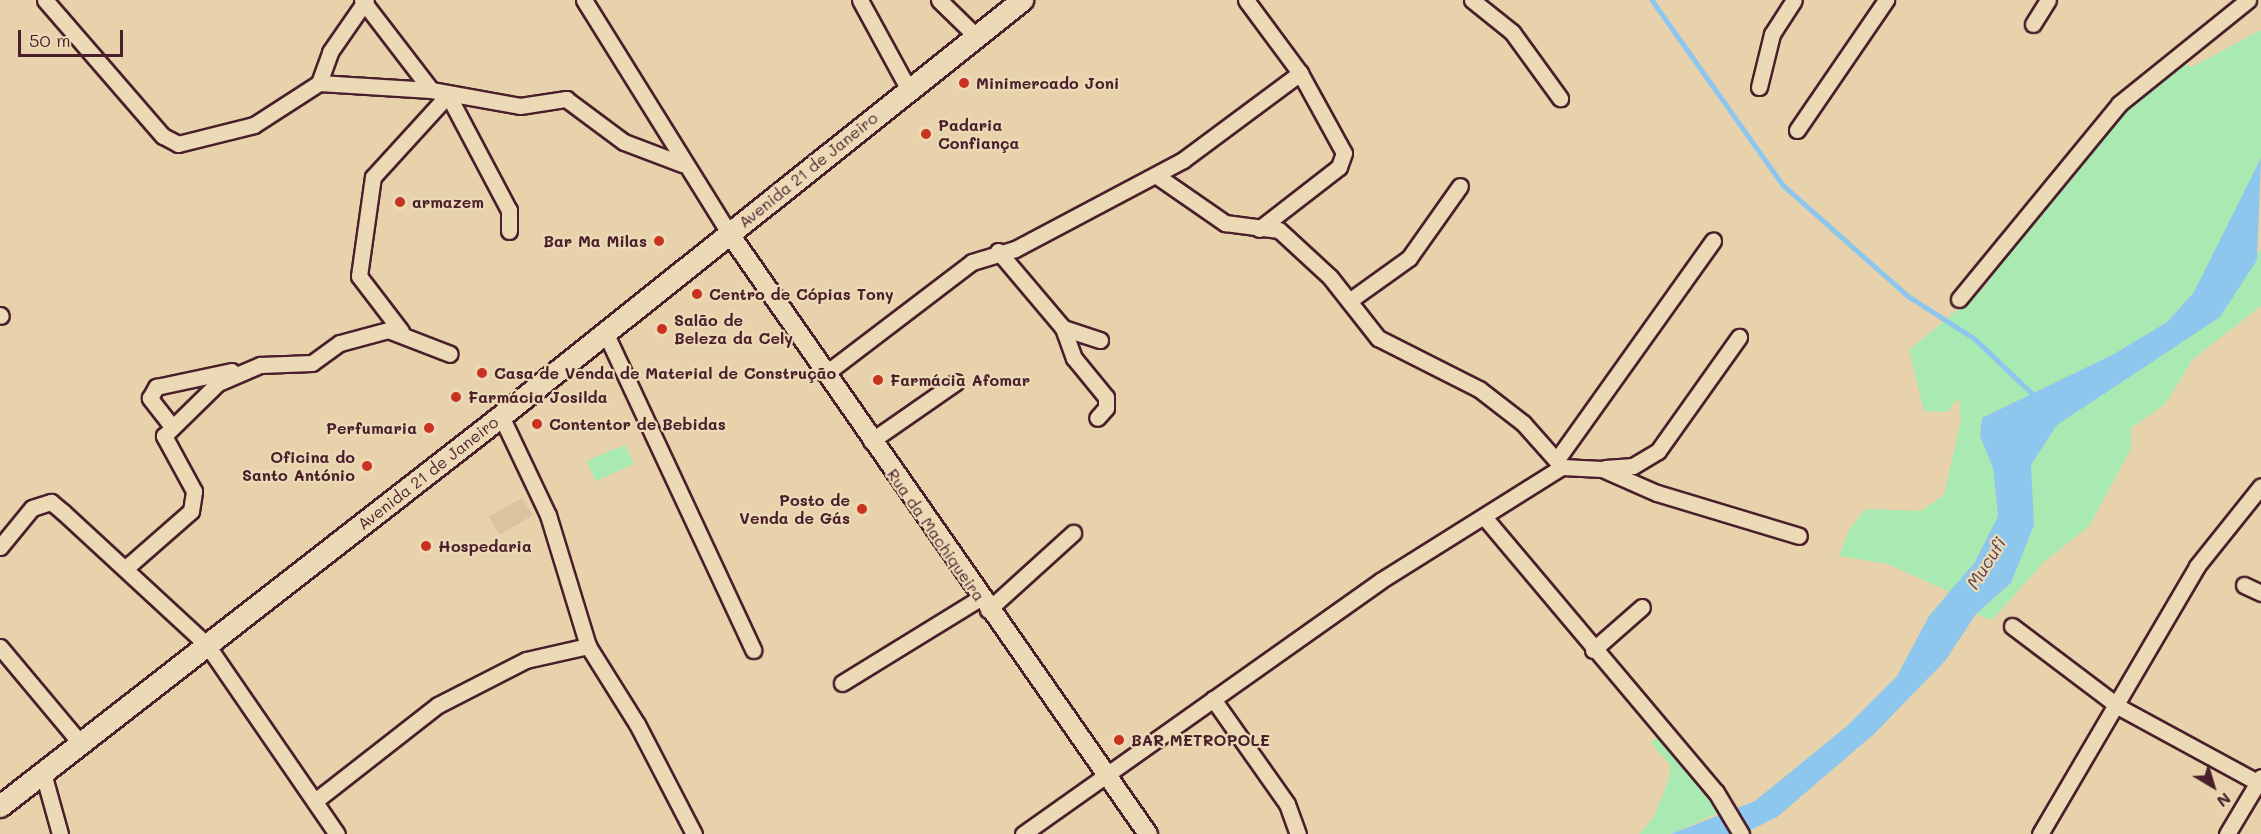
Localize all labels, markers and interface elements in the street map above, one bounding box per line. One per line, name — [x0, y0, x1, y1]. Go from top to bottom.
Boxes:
scale bar — [21, 18, 126, 56]
text: 50 m — [29, 28, 71, 52]
place label: Minimercado Joni — [976, 73, 1119, 93]
marker: Minimercado Joni — [957, 76, 971, 90]
street label: Avenida 21 de Janeiro — [735, 108, 881, 232]
place label: Padaria Confiança — [938, 115, 1019, 153]
marker: Padaria Confiança — [919, 127, 933, 141]
place label: armazem — [412, 192, 484, 212]
marker: armazem — [393, 195, 407, 209]
place label: Bar Ma Milas — [543, 231, 647, 251]
marker: Bar Ma Milas — [652, 234, 666, 248]
place label: Centro de Cópias Tony — [709, 284, 894, 304]
marker: Centro de Cópias Tony — [690, 287, 704, 301]
place label: Salão de Beleza da Cely — [674, 310, 793, 348]
marker: Salão de Beleza da Cely — [655, 322, 669, 336]
place label: Casa de Venda de Material de Construção — [494, 363, 836, 383]
marker: Casa de Venda de Material de Construção — [475, 366, 489, 380]
place label: Farmácia Afomar — [890, 370, 1030, 390]
marker: Farmácia Afomar — [871, 373, 885, 387]
place label: Farmácia Josilda — [468, 387, 608, 407]
marker: Farmácia Josilda — [449, 390, 463, 404]
street label: Avenida 21 de Janeiro — [354, 412, 502, 534]
place label: Contentor de Bebidas — [549, 414, 726, 434]
marker: Contentor de Bebidas — [530, 417, 544, 431]
place label: Perfumaria — [326, 418, 417, 438]
marker: Perfumaria — [422, 421, 436, 435]
place label: Oficina do Santo António — [242, 447, 355, 485]
marker: Oficina do Santo António — [360, 459, 374, 473]
street label: Rua da Machiqueira — [883, 465, 989, 605]
place label: Posto de Venda de Gás — [739, 490, 850, 528]
marker: Posto de Venda de Gás — [855, 502, 869, 516]
water label: Mucufi — [1962, 533, 2010, 593]
place label: Hospedaria — [438, 536, 532, 556]
marker: Hospedaria — [419, 539, 433, 553]
place label: BAR METROPOLE — [1131, 730, 1270, 750]
marker: BAR METROPOLE — [1112, 733, 1126, 747]
north arrow — [2183, 756, 2243, 816]
text: N — [2213, 789, 2236, 813]

